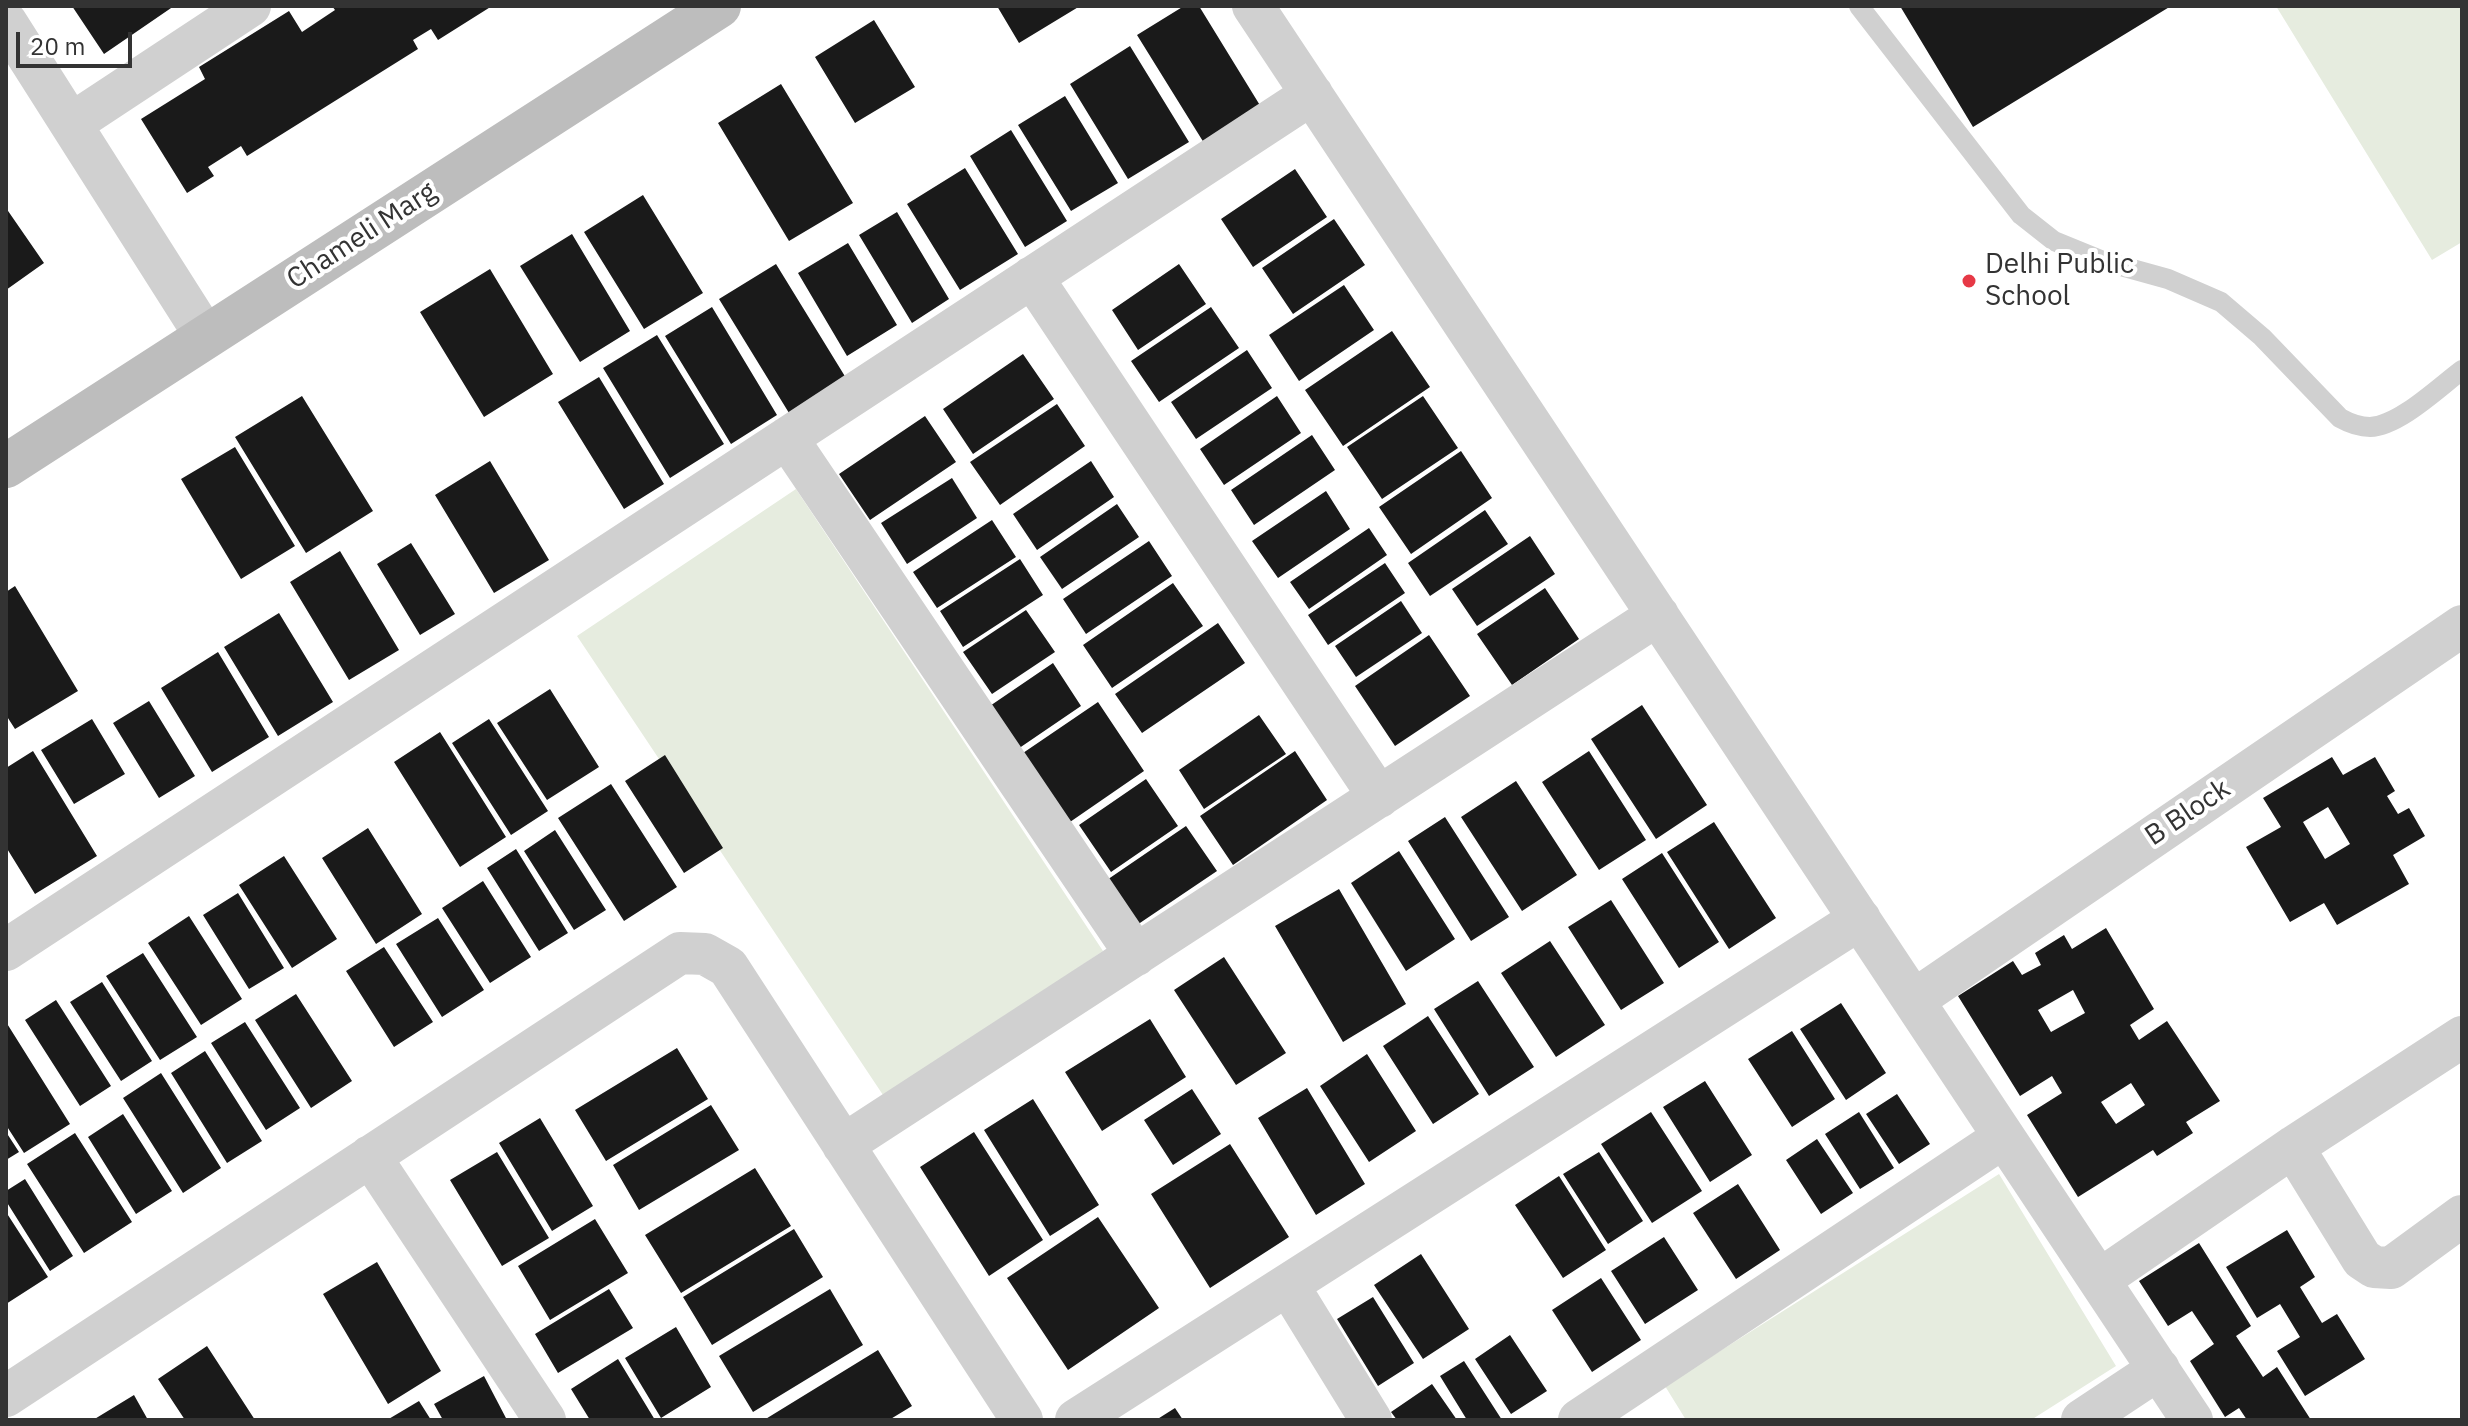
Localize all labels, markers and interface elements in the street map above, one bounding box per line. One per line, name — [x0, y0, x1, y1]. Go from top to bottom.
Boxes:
scale bar — [20, 16, 136, 66]
text: 20 m — [30, 30, 85, 62]
street label: Chameli Marg — [281, 175, 443, 297]
place label: Delhi Public School — [1985, 248, 2134, 314]
marker: Delhi Public School — [1960, 272, 1978, 290]
street label: B Block — [2139, 772, 2237, 854]

